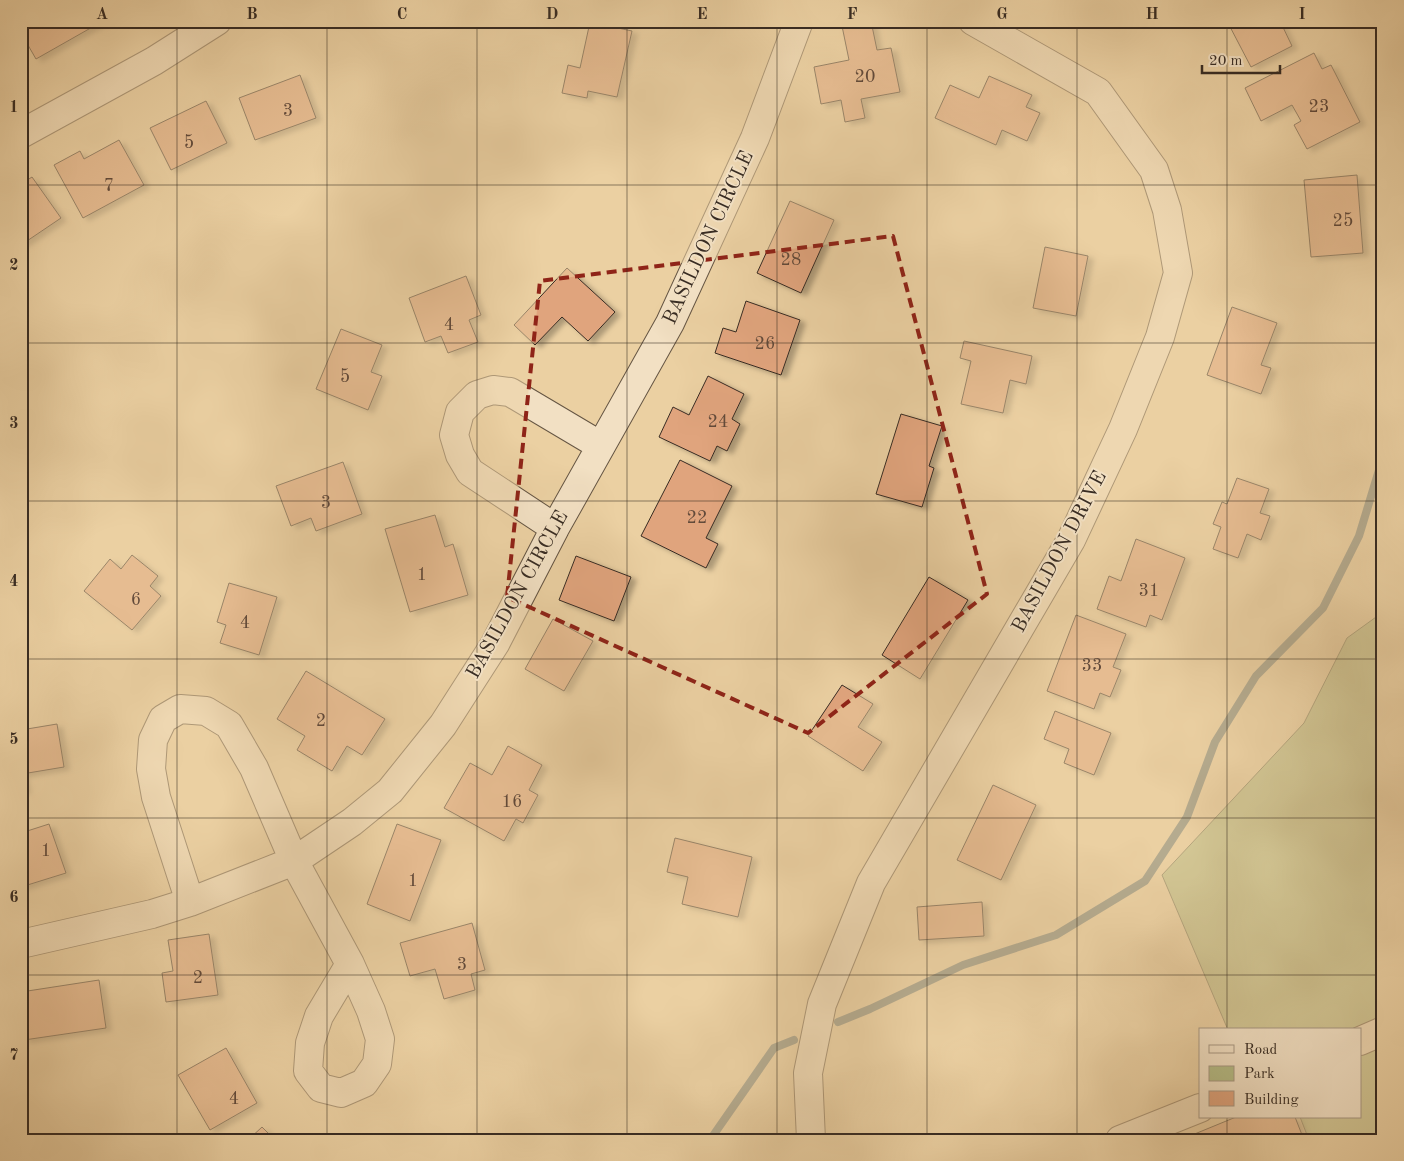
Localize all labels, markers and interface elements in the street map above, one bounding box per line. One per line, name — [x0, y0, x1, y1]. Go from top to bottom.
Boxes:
text: A — [96, 7, 108, 23]
text: B — [246, 7, 258, 23]
text: C — [397, 7, 407, 23]
text: D — [546, 7, 558, 23]
text: E — [696, 7, 708, 23]
text: F — [847, 7, 858, 23]
text: G — [996, 7, 1008, 23]
text: H — [1145, 7, 1159, 23]
text: I — [1298, 7, 1306, 23]
scale bar — [1202, 42, 1279, 74]
text: 20 m — [1209, 54, 1243, 69]
house number: 20 — [855, 68, 875, 86]
house number: 23 — [1309, 98, 1329, 116]
text: 1 — [9, 100, 19, 116]
house number: 3 — [283, 102, 293, 120]
house number: 5 — [184, 134, 194, 152]
street label: BASILDON CIRCLE — [660, 148, 758, 328]
house number: 7 — [104, 177, 114, 195]
house number: 25 — [1333, 212, 1353, 230]
house number: 28 — [781, 251, 801, 269]
text: 2 — [9, 258, 19, 274]
house number: 4 — [444, 316, 454, 334]
house number: 26 — [755, 335, 775, 353]
house number: 5 — [340, 368, 350, 386]
house number: 24 — [708, 413, 728, 431]
text: 3 — [9, 416, 19, 432]
street label: BASILDON DRIVE — [1009, 468, 1111, 636]
house number: 3 — [321, 494, 331, 512]
street label: BASILDON CIRCLE — [463, 508, 573, 682]
house number: 22 — [687, 509, 707, 527]
house number: 1 — [417, 566, 427, 584]
text: 4 — [9, 574, 19, 590]
house number: 31 — [1139, 582, 1159, 600]
house number: 6 — [131, 591, 141, 609]
house number: 4 — [240, 614, 250, 632]
house number: 33 — [1082, 657, 1102, 675]
house number: 2 — [316, 712, 326, 730]
text: 5 — [9, 732, 19, 748]
house number: 16 — [502, 793, 522, 811]
house number: 1 — [41, 842, 51, 860]
house number: 1 — [408, 872, 418, 890]
text: 6 — [9, 890, 19, 906]
house number: 3 — [457, 956, 467, 974]
house number: 2 — [193, 969, 203, 987]
legend — [1199, 1028, 1362, 1118]
text: Road — [1244, 1043, 1278, 1058]
text: 7 — [9, 1048, 19, 1064]
text: Park — [1244, 1067, 1275, 1082]
house number: 4 — [229, 1090, 239, 1108]
text: Building — [1244, 1093, 1299, 1108]

